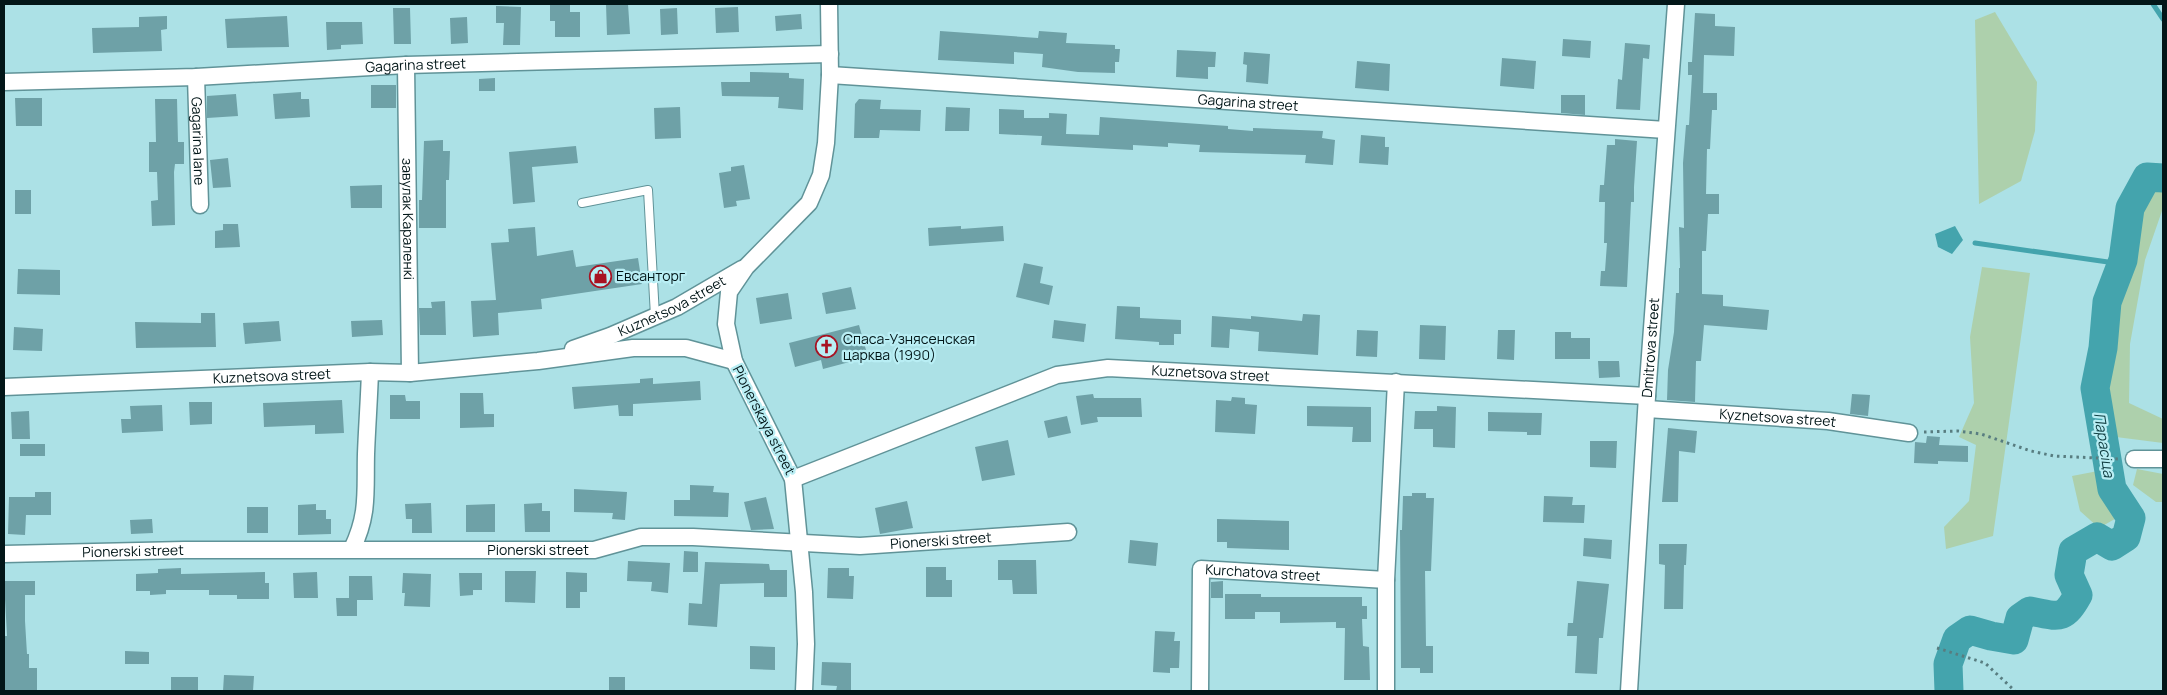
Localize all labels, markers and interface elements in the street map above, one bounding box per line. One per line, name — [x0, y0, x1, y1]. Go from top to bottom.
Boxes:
street label: Gagarina street — [365, 53, 467, 76]
street label: Gagarina street — [1197, 89, 1299, 115]
street label: Gagarina lane — [188, 96, 209, 185]
street label: завулак Караленкі — [398, 158, 419, 280]
shop icon: Евсанторг — [588, 264, 612, 288]
place label: Евсанторг — [616, 266, 686, 285]
street label: Kuznetsova street — [615, 270, 729, 340]
street label: Dmitrova street — [1637, 297, 1663, 398]
place label: Спаса-Узнясенская царква (1990) — [843, 329, 975, 364]
church icon: Спаса-Узнясенская царква (1990) — [815, 335, 839, 359]
street label: Kuznetsova street — [1151, 360, 1271, 385]
street label: Pionerskaya street — [729, 362, 800, 478]
street label: Kuznetsova street — [212, 364, 332, 387]
street label: Kyznetsova street — [1719, 404, 1838, 431]
water label: Парасіца — [2089, 411, 2120, 479]
street label: Pionerski street — [889, 527, 992, 553]
street label: Pionerski street — [82, 540, 184, 561]
street label: Pionerski street — [487, 540, 589, 559]
street label: Kurchatova street — [1205, 559, 1321, 585]

